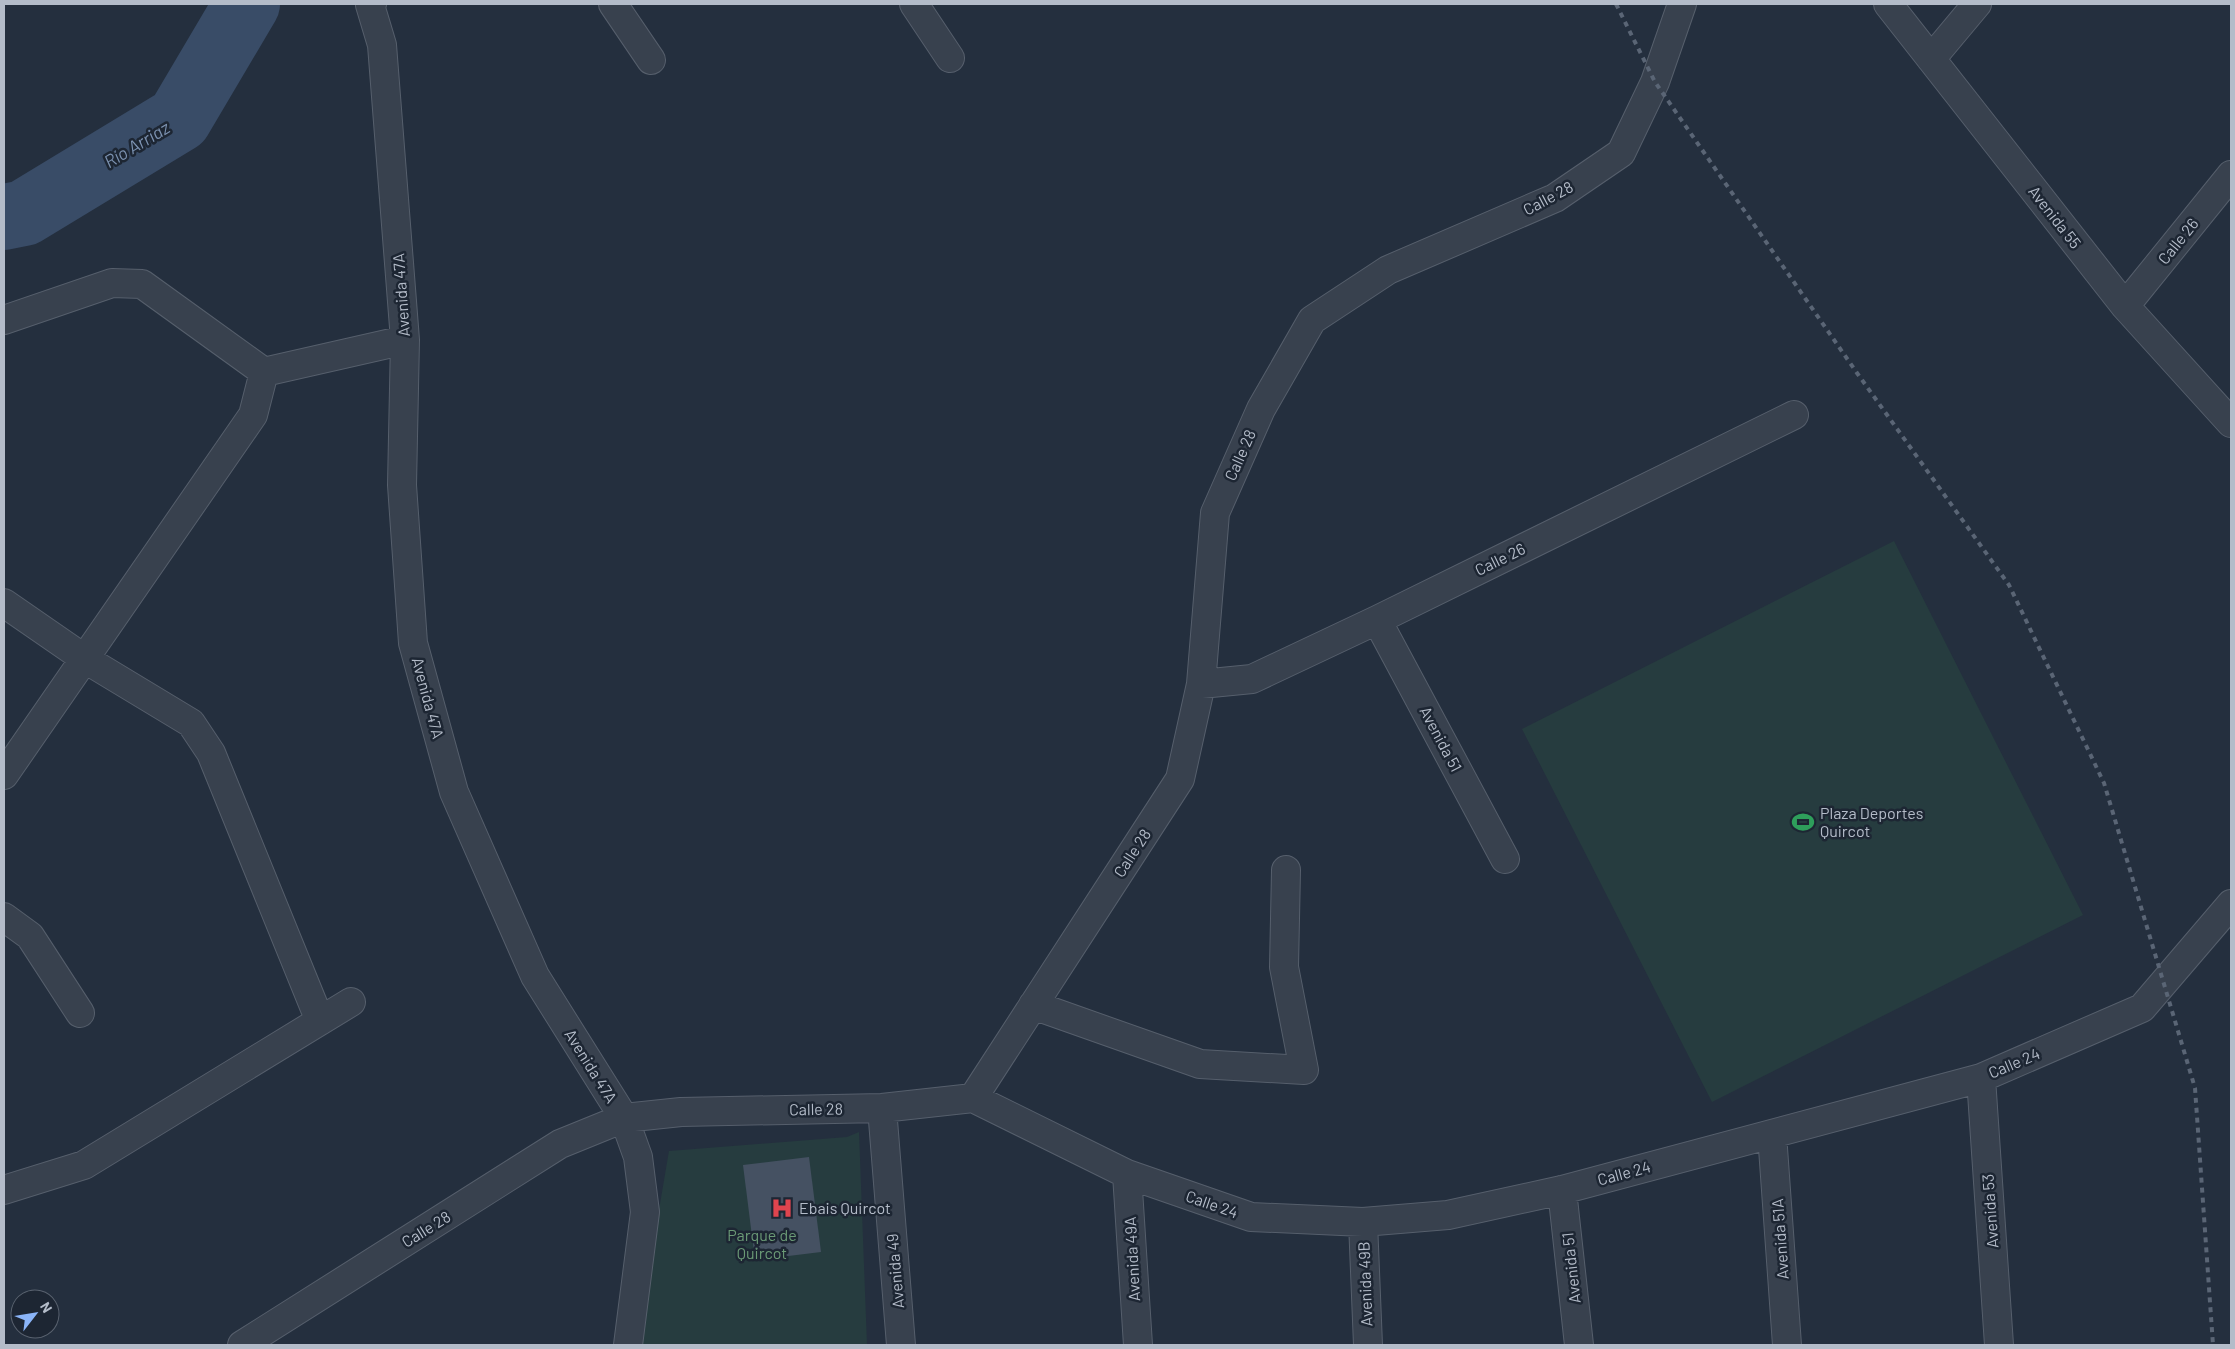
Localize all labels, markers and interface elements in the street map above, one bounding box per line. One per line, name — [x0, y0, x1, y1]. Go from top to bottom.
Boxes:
water label: Río Arriaz — [100, 116, 173, 172]
street label: Calle 28 — [1520, 177, 1576, 219]
street label: Avenida 55 — [2025, 182, 2086, 252]
street label: Calle 26 — [2153, 214, 2202, 268]
street label: Avenida 47A — [388, 252, 413, 337]
street label: Calle 28 — [1220, 426, 1259, 483]
street label: Calle 26 — [1471, 538, 1528, 579]
street label: Avenida 47A — [408, 655, 449, 741]
street label: Avenida 51 — [1416, 703, 1467, 775]
place label: Plaza Deportes Quircot — [1820, 803, 1923, 840]
sports icon: Plaza Deportes Quircot — [1790, 809, 1816, 835]
street label: Calle 28 — [1109, 825, 1154, 880]
street label: Avenida 47A — [561, 1025, 622, 1106]
street label: Calle 24 — [1985, 1043, 2042, 1082]
street label: Calle 28 — [789, 1099, 843, 1118]
street label: Calle 24 — [1595, 1156, 1653, 1189]
street label: Avenida 53 — [1977, 1173, 2002, 1249]
street label: Calle 24 — [1183, 1186, 1241, 1221]
hospital icon: Ebais Quircot — [769, 1195, 795, 1221]
place label: Ebais Quircot — [799, 1198, 891, 1217]
street label: Avenida 51A — [1767, 1198, 1792, 1280]
street label: Calle 28 — [398, 1206, 454, 1251]
street label: Avenida 49A — [1120, 1216, 1143, 1302]
park label: Parque de Quircot — [727, 1225, 797, 1262]
street label: Avenida 51 — [1557, 1232, 1584, 1305]
street label: Avenida 49 — [882, 1233, 907, 1309]
street label: Avenida 49B — [1354, 1241, 1375, 1327]
north arrow — [10, 1289, 60, 1339]
text: N — [37, 1299, 56, 1315]

